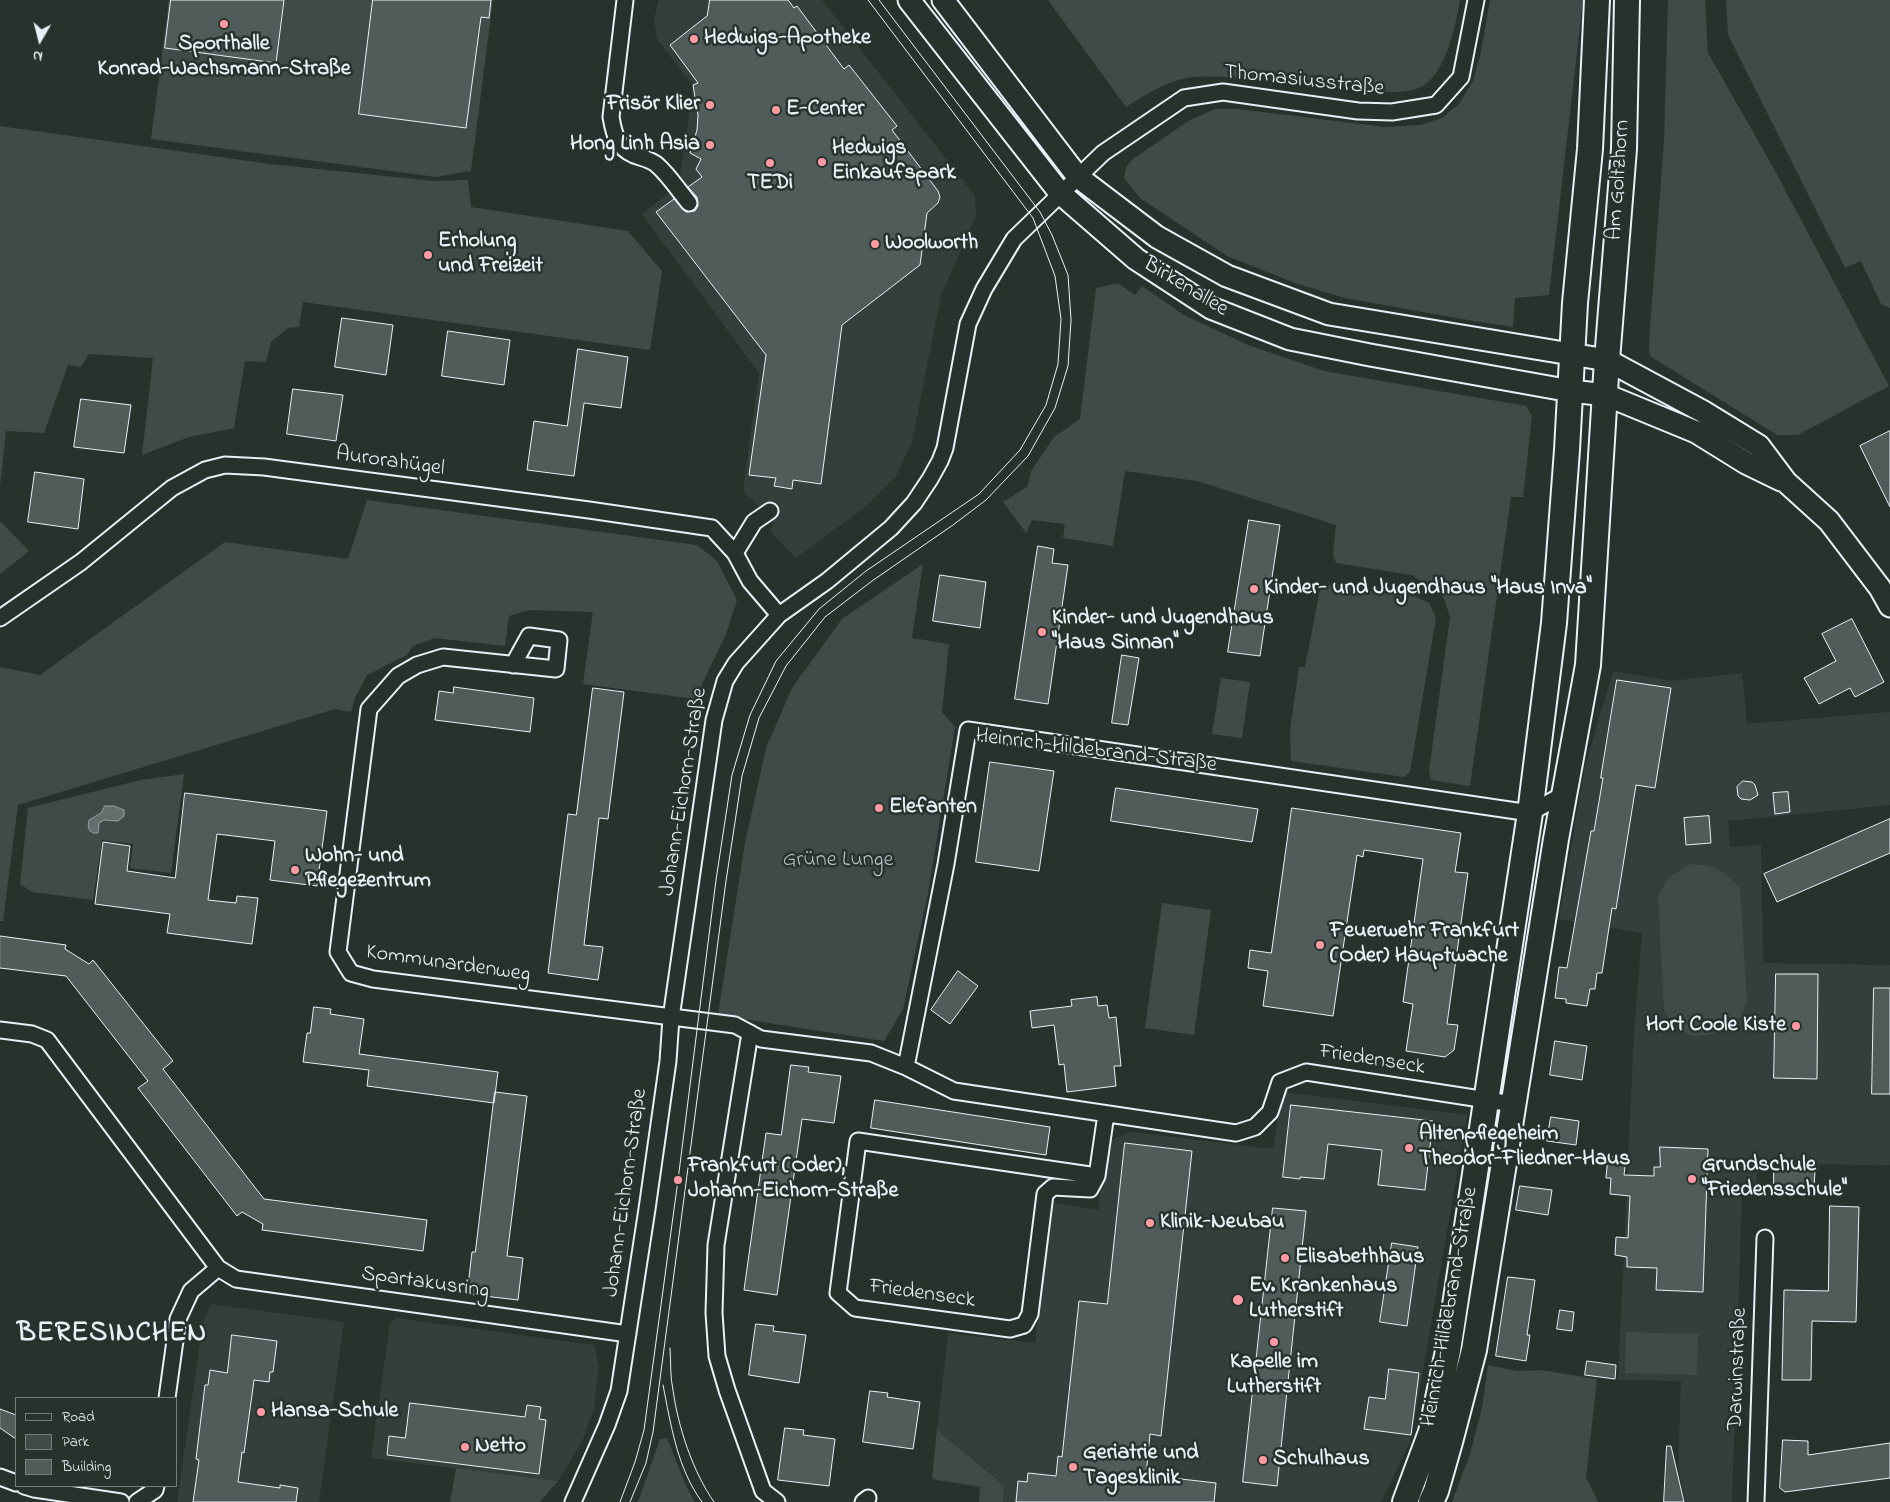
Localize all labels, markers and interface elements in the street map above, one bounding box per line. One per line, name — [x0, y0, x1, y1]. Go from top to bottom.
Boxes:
north arrow — [15, 15, 65, 65]
marker: Sporthalle Konrad-Wachsmann-Straße — [218, 18, 230, 30]
place label: Hedwigs-Apotheke — [704, 26, 871, 52]
place label: Sporthalle Konrad-Wachsmann-Straße — [97, 32, 351, 84]
marker: Hedwigs-Apotheke — [688, 33, 700, 45]
text: N — [32, 44, 44, 66]
street label: Thomasiusstraße — [1223, 60, 1385, 104]
place label: Frisör Klier — [607, 92, 700, 118]
place label: E-Center — [786, 97, 864, 123]
marker: Frisör Klier — [704, 99, 716, 111]
marker: E-Center — [770, 104, 782, 116]
street label: Am Goltzhorn — [1603, 119, 1637, 241]
place label: Hong Linh Asia — [570, 132, 700, 158]
place label: Hedwigs Einkaufspark — [832, 136, 956, 188]
marker: Hong Linh Asia — [704, 139, 716, 151]
marker: Hedwigs Einkaufspark — [816, 156, 828, 168]
marker: TEDi — [764, 157, 776, 169]
place label: TEDi — [747, 171, 793, 197]
place label: Erholung und Freizeit — [438, 229, 543, 280]
place label: Woolworth — [885, 231, 978, 257]
marker: Woolworth — [869, 238, 881, 250]
marker: Erholung und Freizeit — [422, 249, 434, 261]
street label: Birkenallee — [1138, 252, 1232, 324]
street label: Aurorahügel — [334, 442, 446, 484]
place label: Kinder- und Jugendhaus "Haus Inva" — [1264, 576, 1592, 602]
marker: Kinder- und Jugendhaus "Haus Inva" — [1248, 583, 1260, 595]
place label: Kinder- und Jugendhaus "Haus Sinnan" — [1052, 606, 1274, 658]
marker: Kinder- und Jugendhaus "Haus Sinnan" — [1036, 626, 1048, 638]
street label: Johann-Eichorn-Straße — [656, 686, 714, 898]
street label: Heinrich-Hildebrand-Straße — [974, 724, 1218, 780]
place label: Elefanten — [889, 795, 977, 821]
marker: Elefanten — [873, 802, 885, 814]
place label: Wohn- und Pflegezentrum — [305, 844, 431, 896]
park label: Grüne Lunge — [783, 848, 893, 874]
marker: Wohn- und Pflegezentrum — [289, 864, 301, 876]
place label: Feuerwehr Frankfurt (Oder) Hauptwache — [1330, 919, 1519, 970]
marker: Feuerwehr Frankfurt (Oder) Hauptwache — [1314, 939, 1326, 951]
street label: Kommunardenweg — [364, 940, 532, 990]
place label: Hort Coole Kiste — [1646, 1013, 1786, 1039]
marker: Hort Coole Kiste — [1790, 1020, 1802, 1032]
street label: Friedenseck — [1317, 1040, 1427, 1082]
street label: Johann-Eichorn-Straße — [599, 1087, 655, 1299]
place label: Altenpflegeheim Theodor-Fliedner-Haus — [1419, 1122, 1631, 1174]
marker: Altenpflegeheim Theodor-Fliedner-Haus — [1403, 1142, 1415, 1154]
place label: Grundschule "Friedensschule" — [1702, 1153, 1847, 1204]
place label: Frankfurt (Oder), Johann-Eichorn-Straße — [688, 1154, 898, 1206]
marker: Grundschule "Friedensschule" — [1686, 1173, 1698, 1185]
marker: Frankfurt (Oder), Johann-Eichorn-Straße — [672, 1174, 684, 1186]
street label: Heinrich-Hildebrand-Straße — [1417, 1185, 1485, 1429]
place label: Klinik-Neubau — [1160, 1210, 1284, 1236]
marker: Klinik-Neubau — [1144, 1217, 1156, 1229]
place label: Elisabethhaus — [1295, 1245, 1424, 1271]
marker: Elisabethhaus — [1279, 1252, 1291, 1264]
street label: Spartakusring — [359, 1262, 491, 1306]
place label: Ev. Krankenhaus Lutherstift — [1249, 1274, 1397, 1325]
street label: Friedenseck — [867, 1275, 977, 1315]
marker: Ev. Krankenhaus Lutherstift — [1231, 1293, 1245, 1307]
street label: Darwinstraße — [1724, 1307, 1754, 1431]
district label: BERESINCHEN — [16, 1318, 208, 1352]
marker: Kapelle im Lutherstift — [1268, 1336, 1280, 1348]
place label: Kapelle im Lutherstift — [1227, 1350, 1321, 1402]
legend — [15, 1397, 178, 1487]
place label: Hansa-Schule — [271, 1399, 398, 1425]
text: Road — [62, 1406, 95, 1428]
marker: Hansa-Schule — [255, 1406, 267, 1418]
text: Park — [62, 1431, 89, 1453]
place label: Netto — [475, 1434, 526, 1460]
marker: Netto — [459, 1441, 471, 1453]
place label: Geriatrie und Tagesklinik — [1083, 1441, 1199, 1492]
place label: Schulhaus — [1273, 1447, 1370, 1473]
marker: Schulhaus — [1257, 1454, 1269, 1466]
text: Building — [62, 1456, 111, 1478]
marker: Geriatrie und Tagesklinik — [1067, 1461, 1079, 1473]

